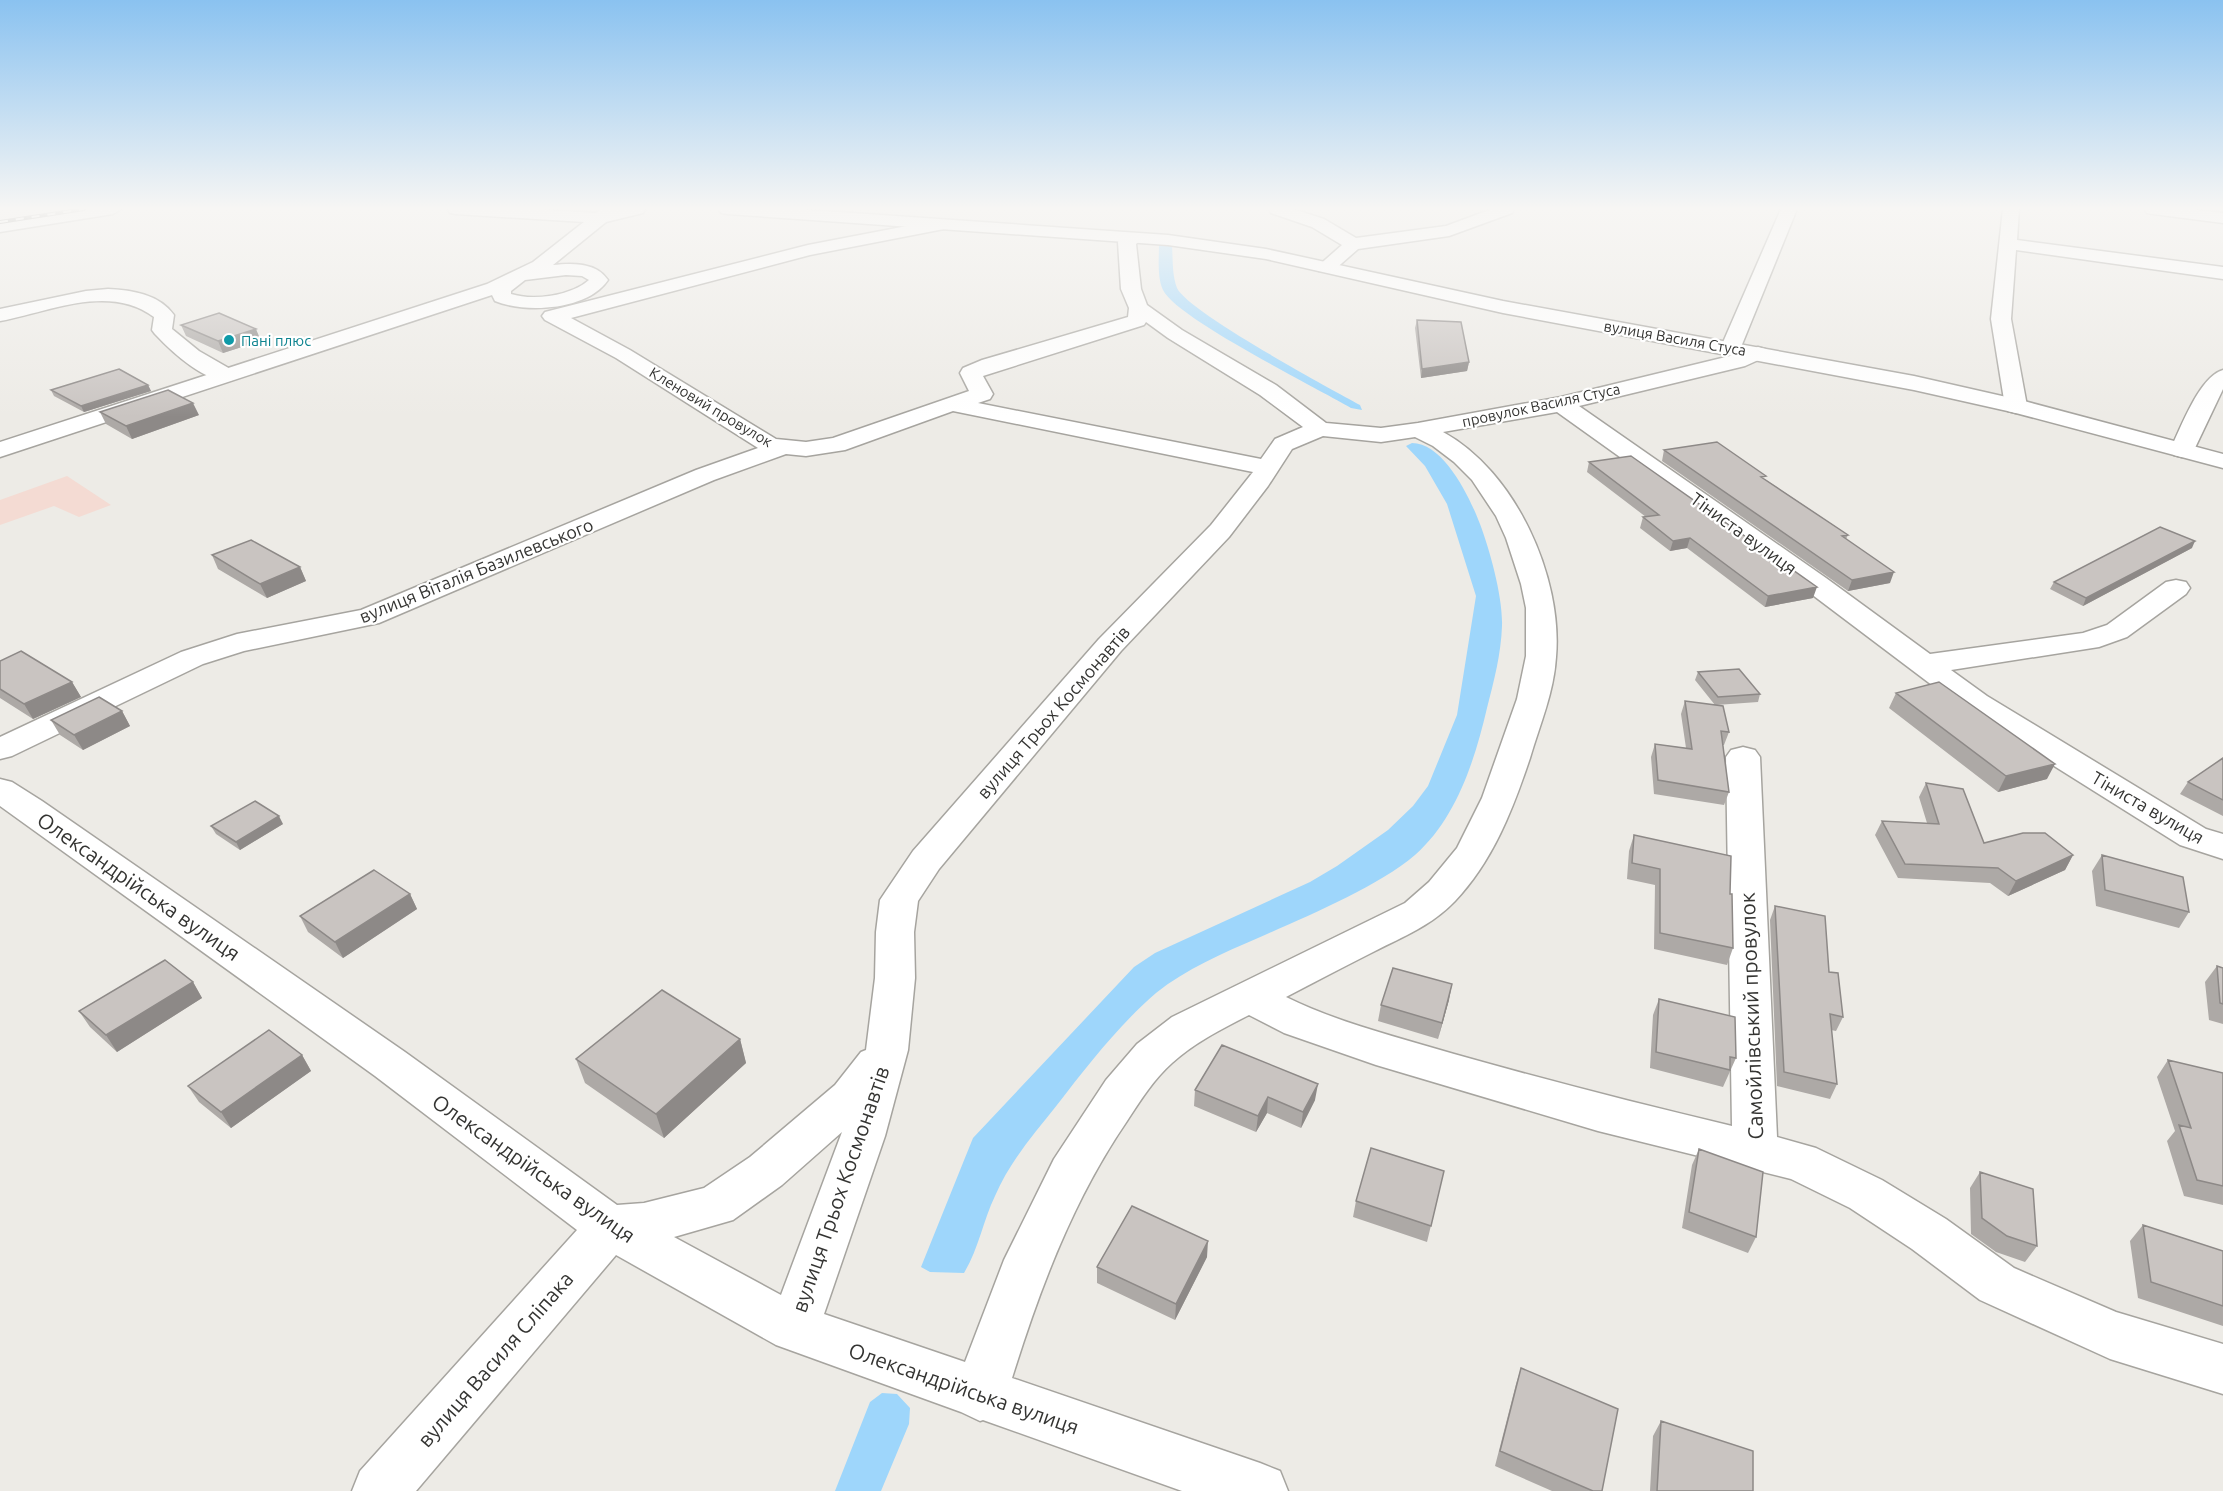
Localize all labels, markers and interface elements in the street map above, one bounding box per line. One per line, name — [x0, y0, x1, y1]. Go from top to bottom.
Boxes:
street label: вулиця Василя Стуса — [1602, 317, 1748, 359]
place label: Пані плюс — [241, 332, 311, 349]
marker: Пані плюс — [222, 333, 236, 347]
street label: Кленовий провулок — [647, 364, 776, 451]
street label: провулок Василя Стуса — [1460, 380, 1622, 430]
street label: Тіниста вулиця — [1687, 488, 1801, 578]
street label: вулиця Віталія Базилевського — [356, 514, 596, 626]
street label: вулиця Трьох Космонавтів — [973, 622, 1133, 802]
street label: Тіниста вулиця — [2088, 767, 2208, 847]
street label: Олександрійська вулиця — [33, 807, 245, 965]
street label: Самойлівський провулок — [1735, 892, 1767, 1140]
street label: вулиця Трьох Космонавтів — [786, 1063, 894, 1315]
street label: Олександрійська вулиця — [428, 1089, 640, 1247]
street label: вулиця Василя Сліпака — [412, 1267, 578, 1451]
street label: Олександрійська вулиця — [846, 1337, 1082, 1439]

